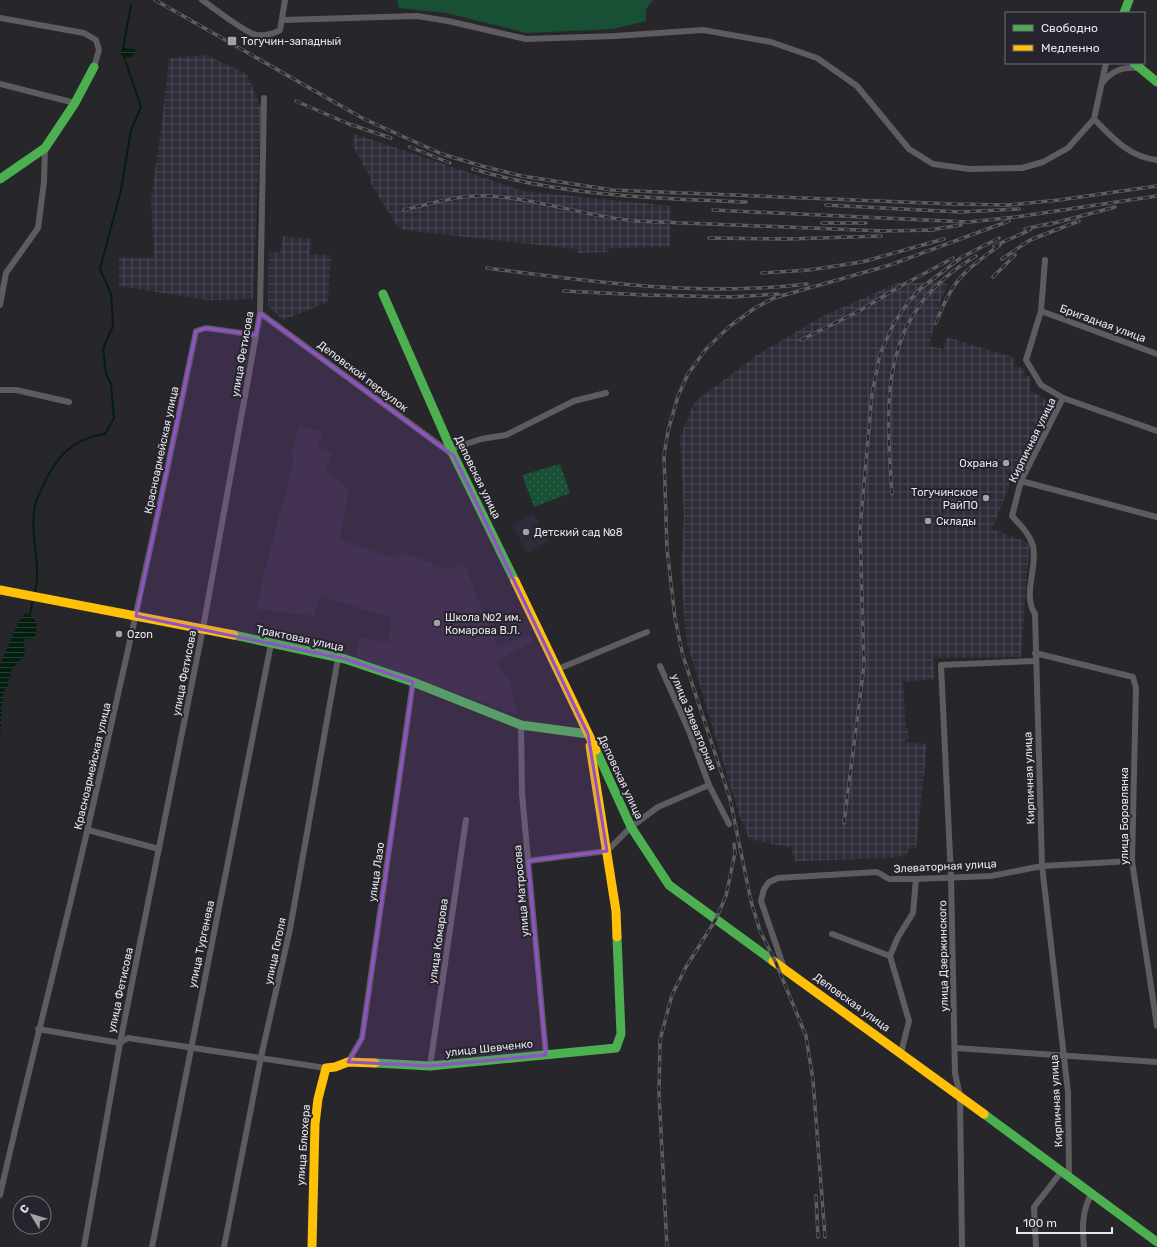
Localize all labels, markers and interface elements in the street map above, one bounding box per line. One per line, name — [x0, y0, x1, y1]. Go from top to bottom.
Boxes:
legend — [1005, 12, 1145, 64]
text: Свободно — [1041, 21, 1098, 35]
marker: Тогучин-западный — [226, 35, 238, 47]
place label: Тогучин-западный — [241, 35, 341, 48]
text: Медленно — [1041, 41, 1100, 55]
street label: Бригадная улица — [1058, 302, 1148, 345]
street label: улица Фетисова — [229, 310, 256, 398]
street label: Деповской переулок — [315, 338, 411, 415]
street label: Красноармейская улица — [142, 385, 181, 515]
street label: Кирпичная улица — [1006, 396, 1059, 485]
street label: Деповская улица — [452, 433, 503, 521]
place label: Охрана — [959, 457, 998, 470]
marker: Охрана — [1001, 458, 1011, 468]
place label: Тогучинское РайПО — [911, 486, 978, 512]
marker: Тогучинское РайПО — [981, 493, 991, 503]
place label: Склады — [936, 515, 976, 528]
marker: Склады — [923, 516, 933, 526]
place label: Детский сад №8 — [534, 526, 623, 539]
marker: Детский сад №8 — [521, 527, 531, 537]
place label: Школа №2 им. Комарова В.Л. — [445, 611, 522, 637]
marker: Школа №2 им. Комарова В.Л. — [432, 618, 442, 628]
street label: Трактовая улица — [255, 623, 345, 654]
place label: Ozon — [127, 628, 153, 641]
marker: Ozon — [114, 629, 124, 639]
street label: улица Фетисова — [170, 629, 199, 717]
street label: улица Элеваторная — [668, 672, 719, 773]
street label: Красноармейская улица — [72, 701, 113, 831]
street label: Кирпичная улица — [1021, 731, 1038, 825]
street label: Деповская улица — [595, 733, 646, 821]
street label: улица Боровлянка — [1118, 767, 1131, 865]
street label: улица Лазо — [366, 841, 387, 903]
street label: улица Матросова — [511, 844, 532, 937]
street label: Элеваторная улица — [893, 857, 997, 876]
street label: улица Комарова — [426, 898, 451, 985]
street label: улица Тургенева — [186, 899, 217, 989]
street label: улица Дзержинского — [936, 900, 951, 1012]
street label: улица Гоголя — [262, 916, 289, 986]
street label: улица Фетисова — [105, 946, 136, 1034]
street label: Деповская улица — [811, 970, 892, 1034]
street label: улица Шевченко — [445, 1037, 534, 1060]
street label: Кирпичная улица — [1048, 1054, 1065, 1148]
street label: улица Блюхера — [294, 1104, 313, 1186]
north arrow — [12, 1195, 52, 1235]
text: С — [17, 1202, 32, 1216]
scale bar — [1017, 1209, 1112, 1235]
text: 100 m — [1023, 1216, 1057, 1230]

